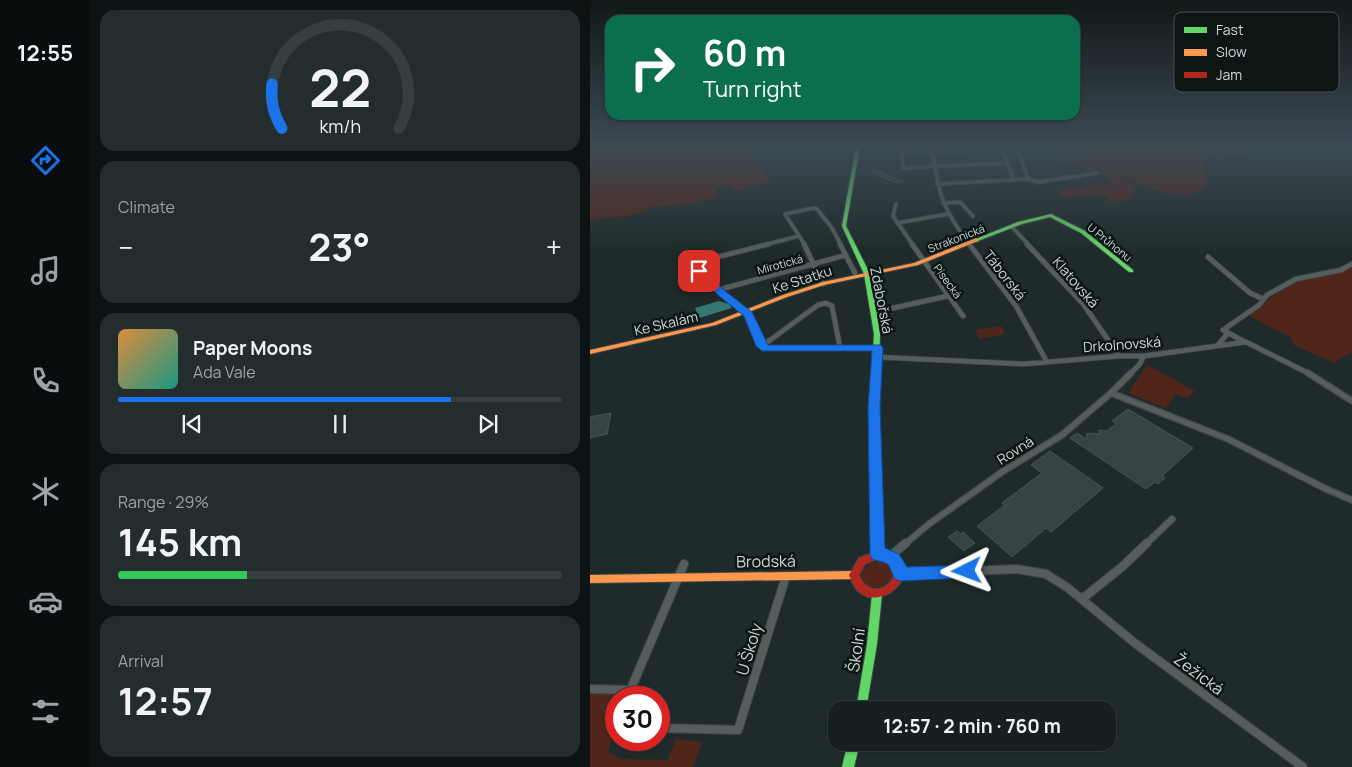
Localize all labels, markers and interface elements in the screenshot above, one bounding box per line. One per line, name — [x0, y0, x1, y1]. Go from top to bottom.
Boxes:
legend — [1174, 12, 1339, 92]
text: Fast — [1216, 20, 1244, 39]
text: 60 m — [703, 29, 786, 77]
icon: right — [620, 35, 685, 100]
text: 12:55 — [17, 38, 73, 68]
text: Slow — [1216, 42, 1247, 61]
text: 22 — [309, 52, 371, 123]
text: Jam — [1216, 65, 1242, 84]
text: Turn right — [703, 74, 801, 104]
text: km/h — [319, 114, 361, 138]
icon: directions — [28, 143, 63, 178]
text: Climate — [118, 196, 175, 218]
street label: U Průhonu — [1085, 219, 1135, 265]
text: 23° — [309, 220, 370, 272]
street label: Strakonická — [925, 220, 987, 256]
text: − — [118, 228, 133, 266]
text: + — [546, 228, 562, 266]
street label: Táborská — [979, 246, 1031, 304]
pin — [678, 250, 720, 292]
street label: Mirotická — [755, 251, 805, 277]
icon: music — [28, 253, 63, 288]
street label: Klatovská — [1049, 253, 1103, 311]
icon: arrive — [685, 257, 713, 285]
street label: Ke Statku — [770, 260, 834, 298]
street label: Písecká — [930, 261, 966, 301]
street label: Zdabořská — [866, 265, 898, 335]
street label: Ke Skalám — [632, 306, 700, 340]
street label: Drkolnovská — [1082, 332, 1162, 356]
text: Paper Moons — [193, 335, 312, 361]
text: Ada Vale — [193, 361, 256, 383]
icon: phone — [28, 363, 63, 398]
icon: previous — [178, 410, 206, 438]
icon: pause — [326, 410, 354, 438]
icon: next — [474, 410, 502, 438]
street label: Rovná — [993, 431, 1037, 469]
icon: climate — [28, 474, 63, 509]
text: Range · 29% — [118, 491, 209, 513]
text: 145 km — [118, 515, 242, 567]
position arrow — [940, 544, 992, 596]
street label: Brodská — [736, 549, 796, 573]
icon: car — [28, 584, 63, 619]
street label: U Školy — [731, 620, 768, 678]
street label: Školní — [842, 626, 870, 673]
street label: Žežická — [1170, 648, 1228, 700]
text: Arrival — [118, 650, 164, 672]
text: 12:57 — [118, 674, 213, 726]
speed limit sign: 30 — [605, 686, 670, 751]
icon: filters — [28, 694, 63, 729]
text: 12:57 · 2 min · 760 m — [883, 713, 1061, 739]

